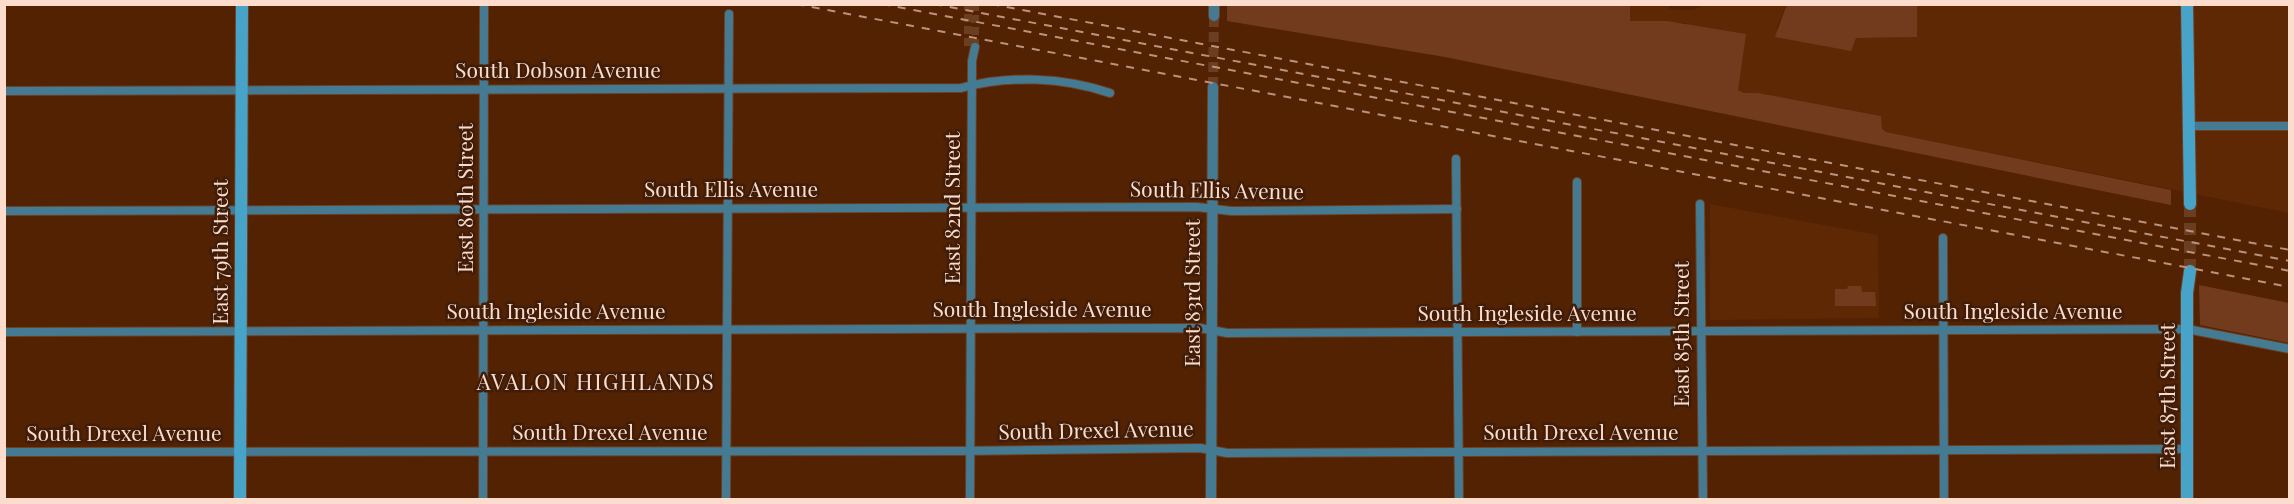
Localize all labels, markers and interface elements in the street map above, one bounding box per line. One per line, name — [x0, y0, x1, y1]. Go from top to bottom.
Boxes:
street label: South Dobson Avenue — [455, 55, 661, 83]
street label: East 80th Street — [450, 123, 478, 273]
street label: East 82nd Street — [937, 131, 965, 284]
street label: South Ellis Avenue — [1130, 173, 1304, 205]
street label: South Ellis Avenue — [644, 174, 818, 202]
street label: East 79th Street — [205, 179, 233, 325]
street label: East 83rd Street — [1177, 219, 1205, 367]
street label: East 85th Street — [1666, 260, 1694, 407]
street label: South Ingleside Avenue — [932, 294, 1152, 322]
street label: South Ingleside Avenue — [446, 296, 666, 324]
street label: South Ingleside Avenue — [1903, 296, 2123, 324]
street label: South Ingleside Avenue — [1417, 298, 1637, 326]
street label: East 87th Street — [2152, 323, 2180, 469]
district label: AVALON HIGHLANDS — [476, 366, 715, 396]
street label: South Drexel Avenue — [998, 413, 1194, 445]
street label: South Drexel Avenue — [512, 417, 708, 445]
street label: South Drexel Avenue — [1483, 417, 1679, 445]
street label: South Drexel Avenue — [26, 418, 222, 446]

